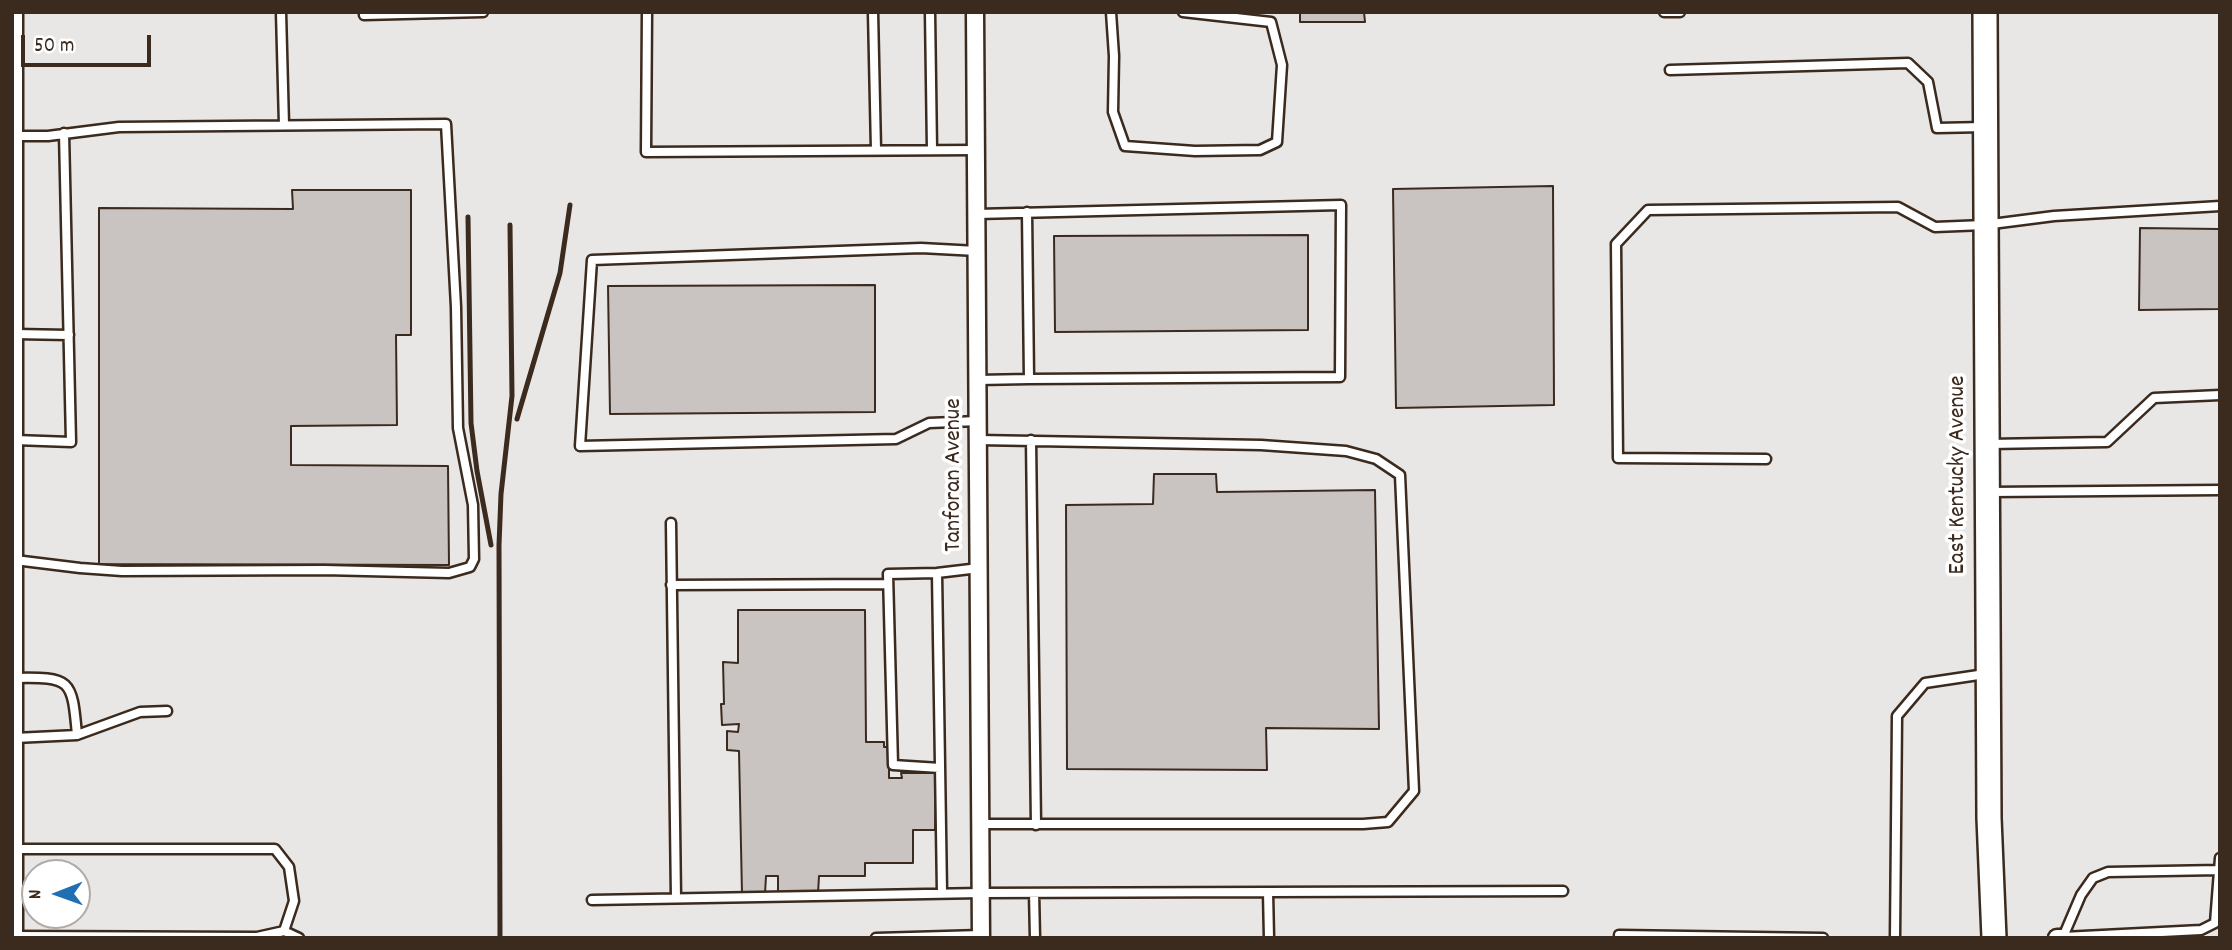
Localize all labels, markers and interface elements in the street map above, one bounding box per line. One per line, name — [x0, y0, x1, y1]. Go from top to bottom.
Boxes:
scale bar — [24, 21, 154, 65]
text: 50 m — [34, 32, 74, 62]
street label: East Kentucky Avenue — [1946, 376, 1974, 574]
street label: Tanforan Avenue — [942, 398, 970, 552]
north arrow — [21, 859, 91, 929]
text: N — [23, 889, 50, 899]

